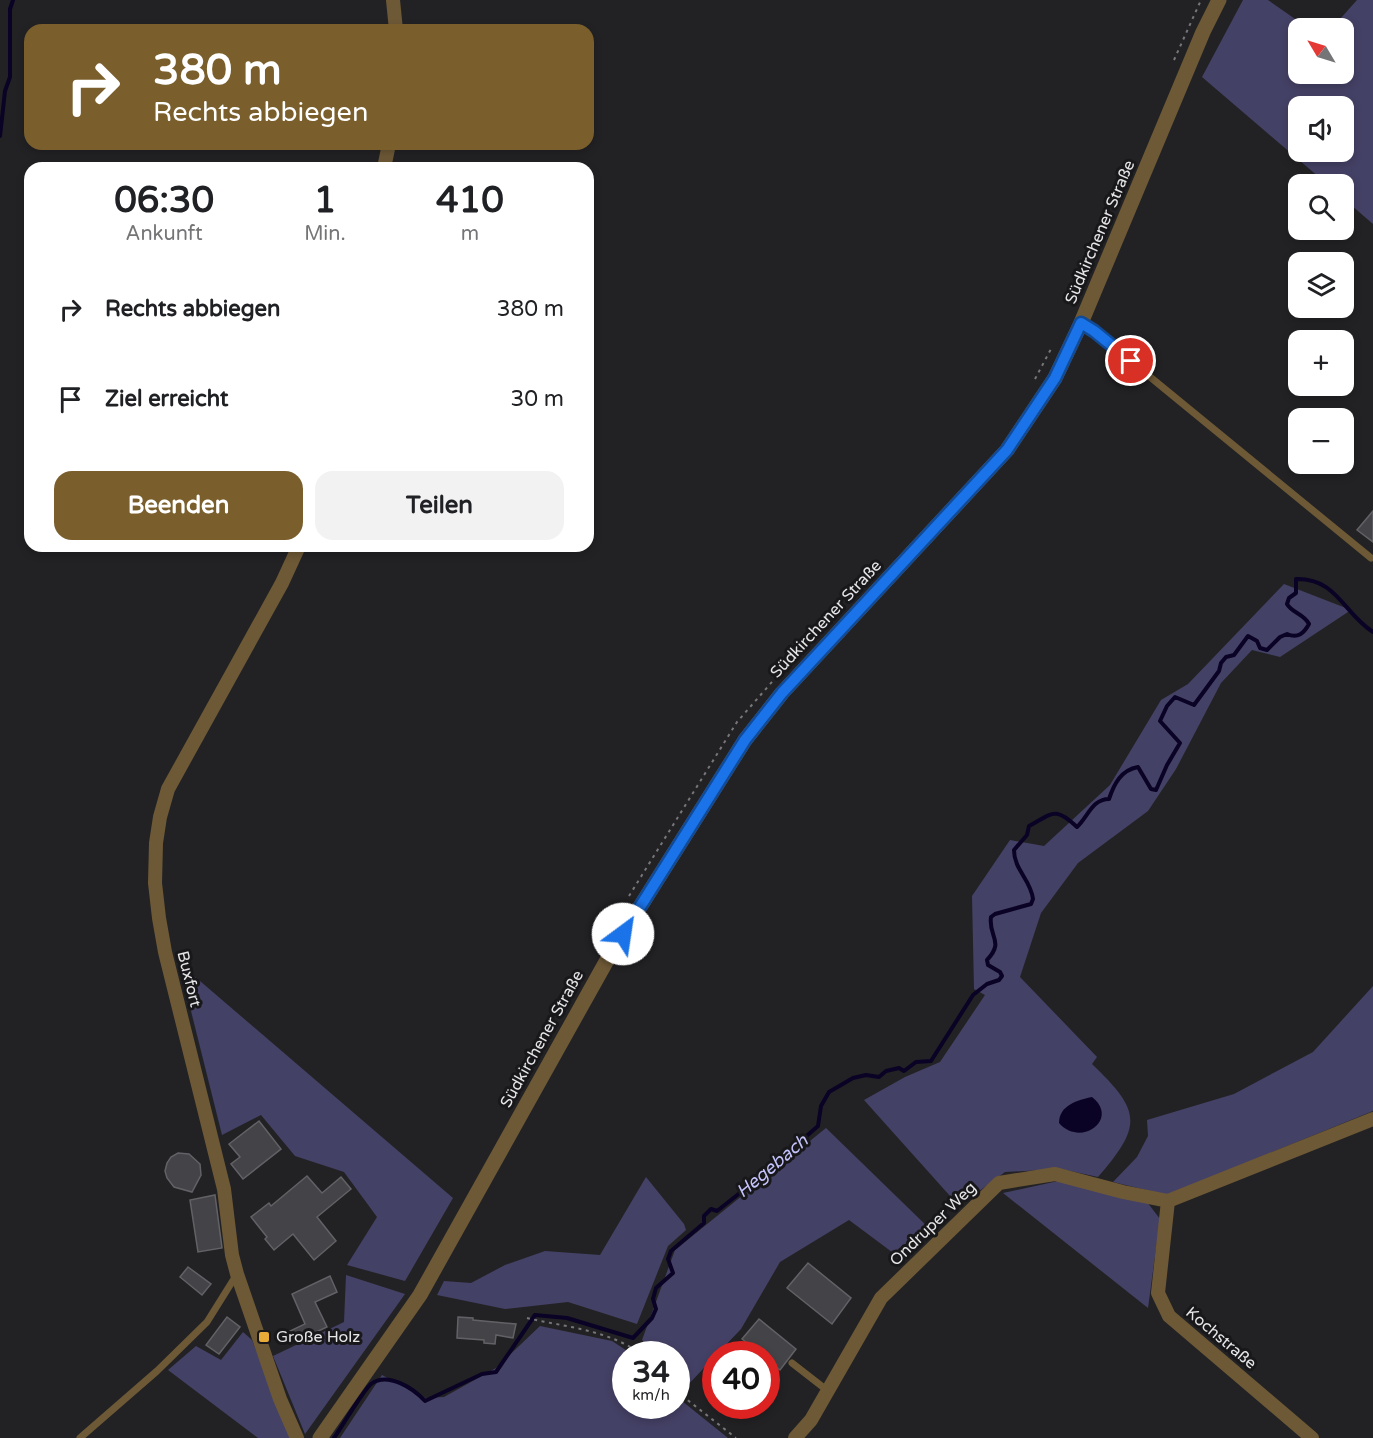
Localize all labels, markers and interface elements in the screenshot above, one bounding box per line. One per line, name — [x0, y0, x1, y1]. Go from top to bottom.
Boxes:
north arrow — [1288, 18, 1354, 84]
map controls — [1288, 18, 1354, 474]
text: 380 m — [153, 45, 282, 96]
icon: right — [54, 48, 132, 126]
text: Rechts abbiegen — [153, 96, 368, 129]
button: sound — [1288, 96, 1354, 162]
street label: Südkirchener Straße — [1061, 157, 1139, 307]
button: search — [1288, 174, 1354, 240]
text: 06:30 — [114, 179, 214, 222]
text: 1 — [314, 179, 336, 222]
text: 410 — [436, 179, 504, 222]
text: Ankunft — [126, 222, 203, 246]
text: Min. — [304, 222, 346, 246]
text: m — [461, 222, 479, 246]
button: layers — [1288, 252, 1354, 318]
icon: right — [54, 293, 87, 326]
text: Rechts abbiegen — [105, 296, 280, 322]
text: 380 m — [497, 296, 564, 322]
button: + — [1288, 330, 1354, 396]
pin — [1105, 335, 1156, 386]
icon: arrive — [1114, 344, 1147, 377]
icon: arrive — [54, 383, 87, 416]
text: Ziel erreicht — [105, 386, 228, 412]
text: 30 m — [510, 386, 564, 412]
button: − — [1288, 408, 1354, 474]
button: Beenden — [54, 471, 303, 540]
button: Teilen — [315, 471, 564, 540]
street label: Südkirchener Straße — [766, 556, 886, 682]
position arrow — [591, 902, 655, 966]
street label: Buxfort — [172, 949, 206, 1009]
street label: Südkirchener Straße — [496, 967, 588, 1111]
water label: Hegebach — [732, 1129, 813, 1202]
street label: Ondruper Weg — [886, 1178, 980, 1270]
street label: Kochstraße — [1181, 1303, 1261, 1373]
place label: Große Holz — [276, 1327, 360, 1347]
marker: Große Holz — [257, 1330, 271, 1344]
speed limit sign: 40 — [702, 1341, 780, 1419]
text: 34 — [632, 1354, 670, 1391]
text: km/h — [632, 1386, 670, 1404]

